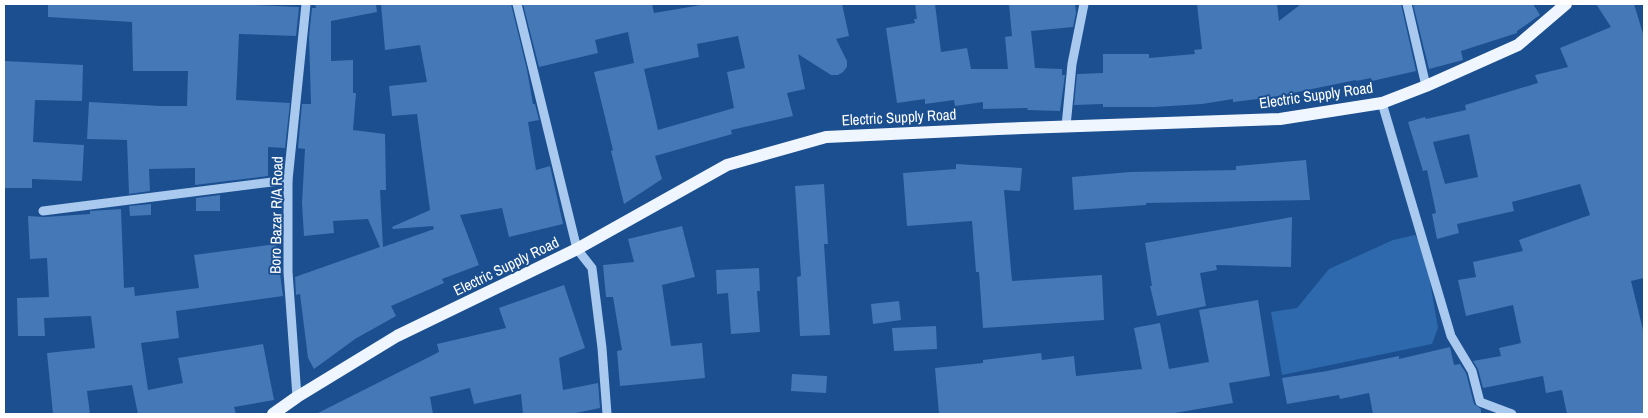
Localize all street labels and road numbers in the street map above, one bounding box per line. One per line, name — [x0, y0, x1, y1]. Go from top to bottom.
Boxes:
street label: Electric Supply Road — [1258, 77, 1374, 113]
street label: Electric Supply Road — [841, 104, 957, 130]
street label: Boro Bazar R/A Road — [264, 156, 288, 274]
street label: Electric Supply Road — [450, 231, 562, 301]

